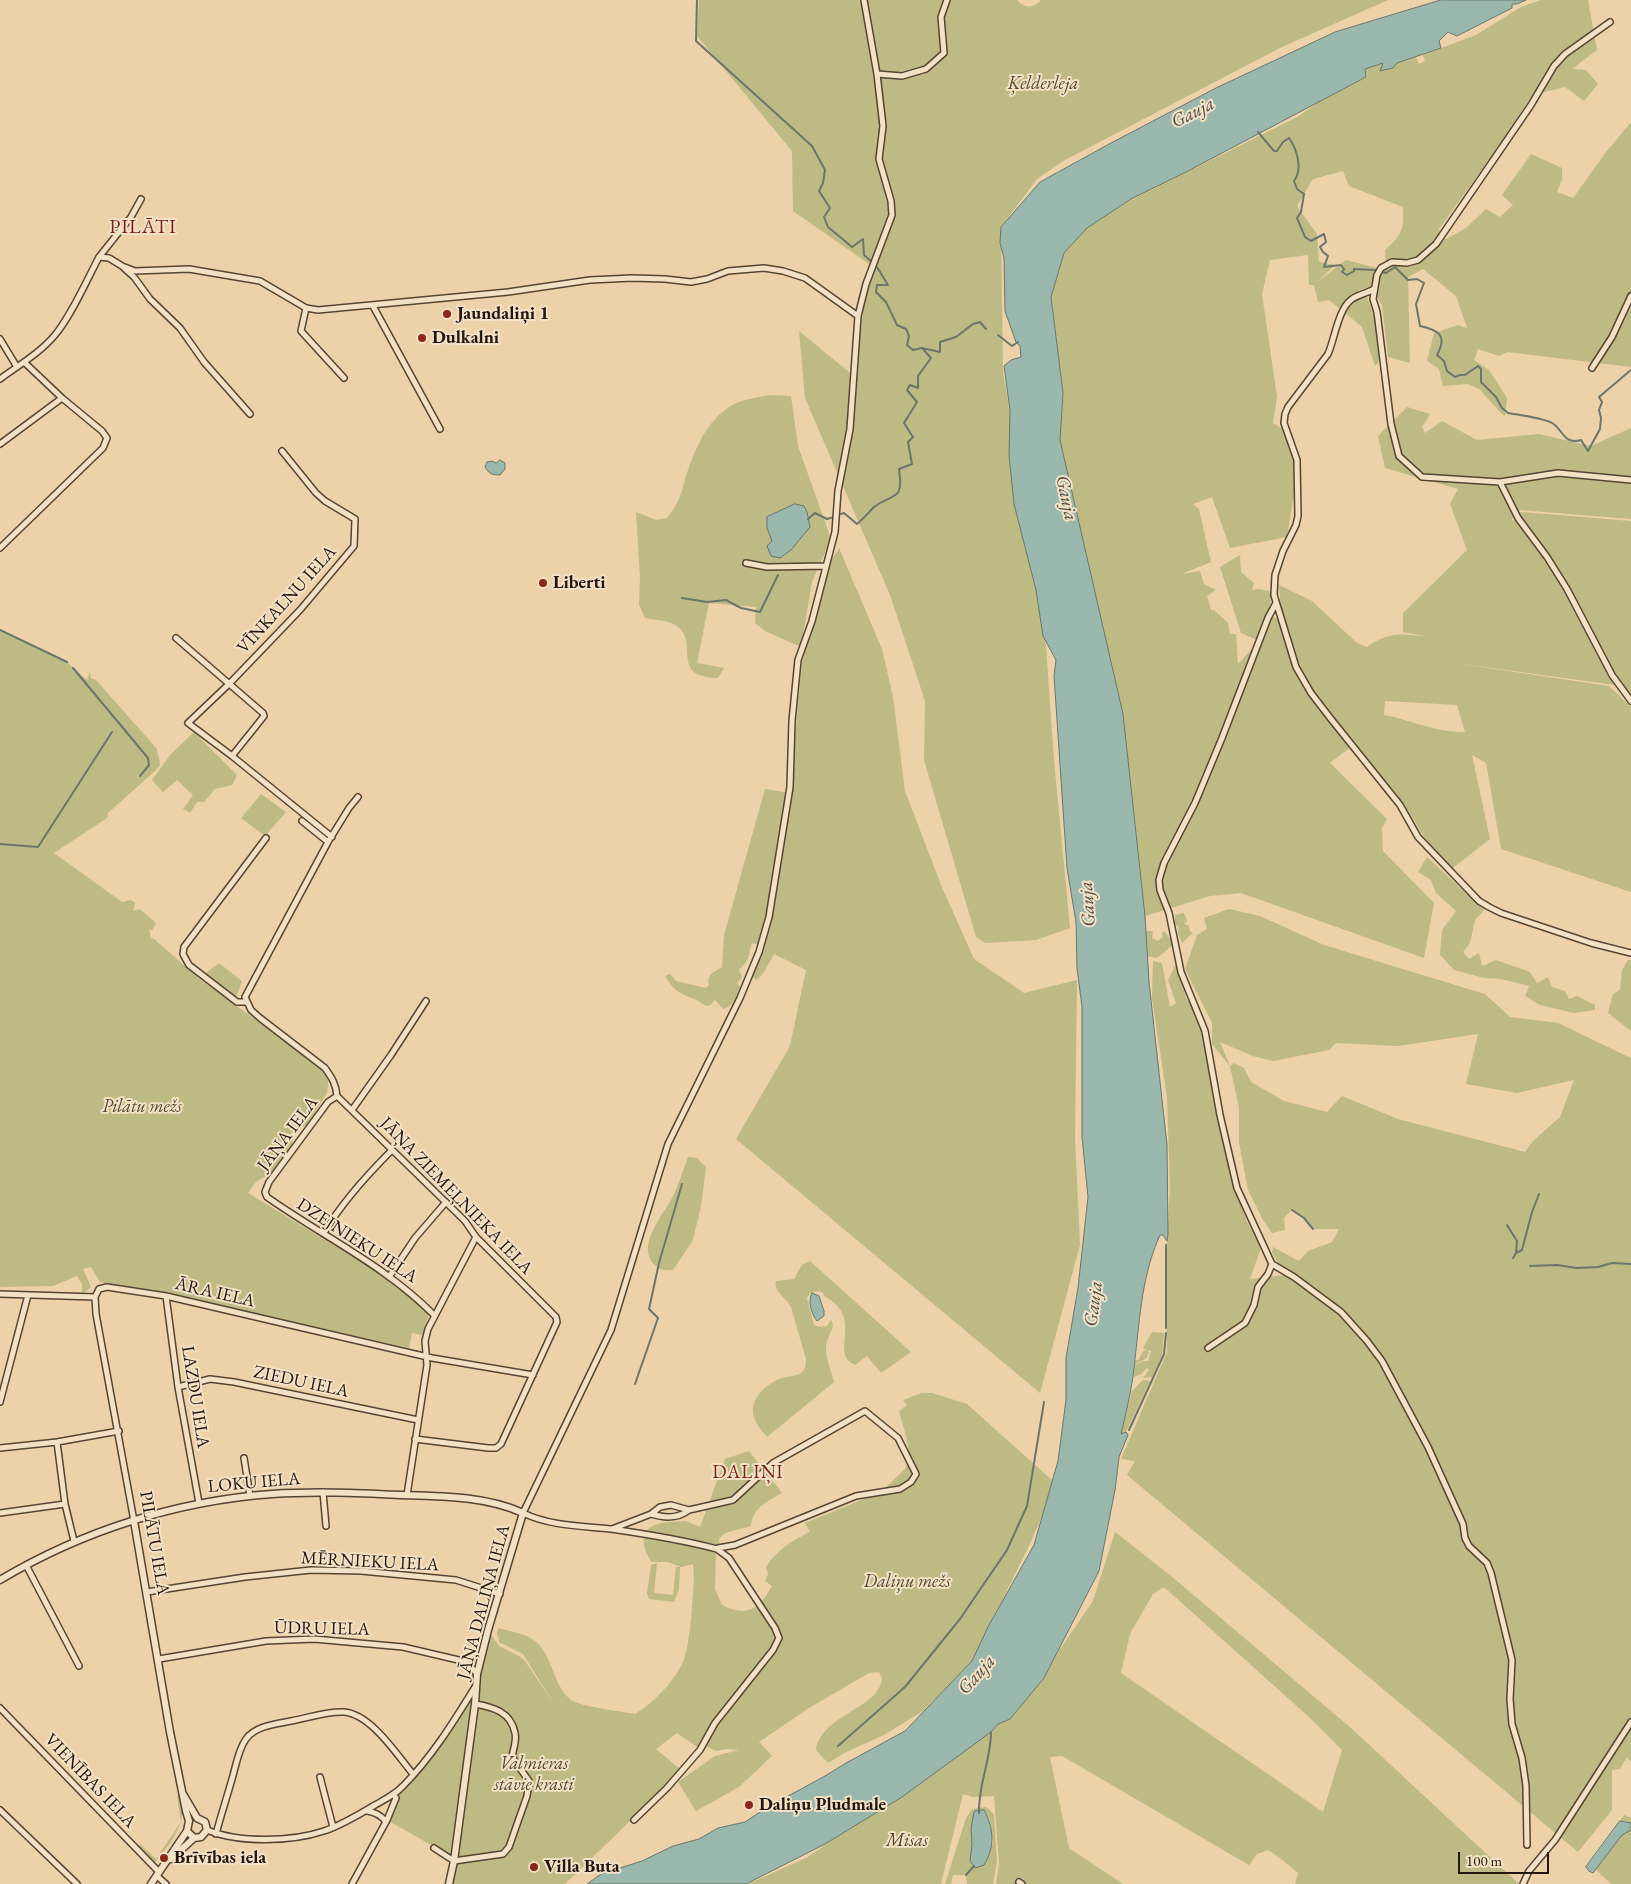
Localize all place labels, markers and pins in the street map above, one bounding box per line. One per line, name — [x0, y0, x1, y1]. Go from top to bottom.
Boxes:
place label: Jaundaliņi 1 — [457, 303, 549, 325]
marker: Jaundaliņi 1 — [441, 308, 453, 320]
place label: Dulkalni — [432, 327, 499, 349]
marker: Dulkalni — [416, 332, 428, 344]
place label: Liberti — [553, 572, 606, 594]
marker: Liberti — [537, 577, 549, 589]
place label: Daliņu Pludmale — [759, 1794, 886, 1816]
marker: Daliņu Pludmale — [743, 1799, 755, 1811]
place label: Brīvības iela — [174, 1847, 266, 1869]
marker: Brīvības iela — [158, 1852, 170, 1864]
place label: Villa Buta — [544, 1856, 620, 1878]
marker: Villa Buta — [528, 1861, 540, 1873]

